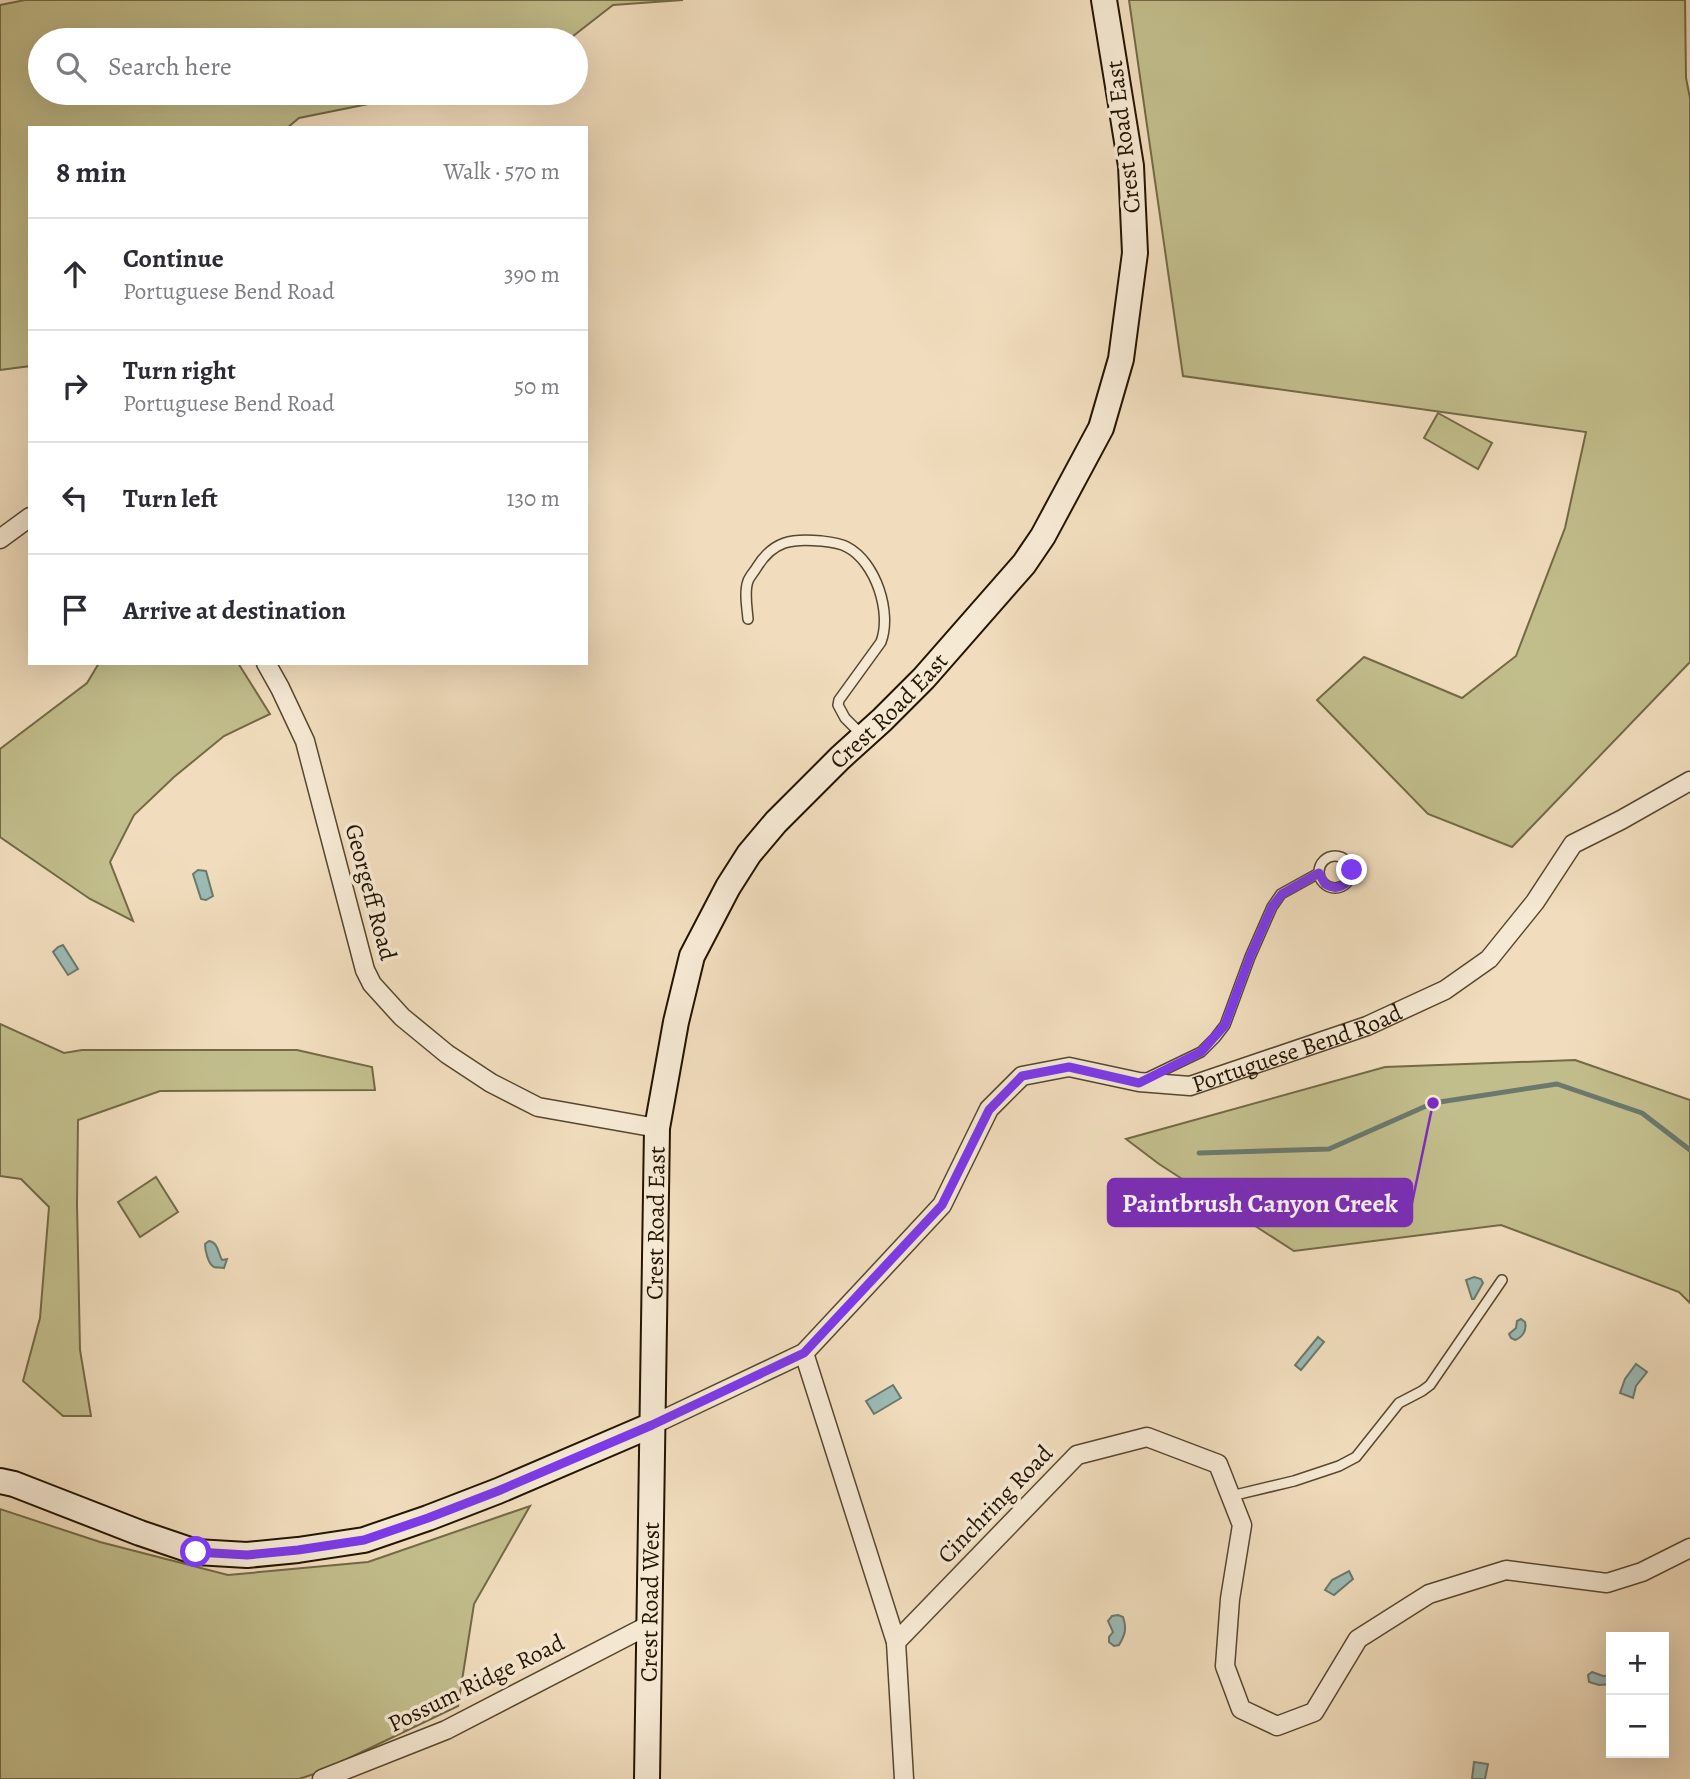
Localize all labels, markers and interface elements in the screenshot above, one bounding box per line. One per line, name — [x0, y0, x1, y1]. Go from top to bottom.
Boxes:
search box — [28, 28, 588, 105]
icon: search — [52, 48, 90, 86]
text: Search here — [108, 49, 232, 84]
street label: Crest Road East — [1098, 59, 1148, 215]
text: 8 min — [56, 152, 126, 192]
text: Walk · 570 m — [443, 156, 560, 187]
text: Continue — [123, 241, 224, 276]
icon: ahead — [56, 255, 94, 293]
text: 390 m — [504, 259, 560, 290]
text: Portuguese Bend Road — [123, 276, 335, 307]
text: Turn right — [123, 353, 236, 388]
icon: right — [56, 367, 94, 405]
text: 50 m — [514, 371, 560, 402]
text: Portuguese Bend Road — [123, 388, 335, 419]
icon: left — [56, 479, 94, 517]
text: Turn left — [123, 481, 218, 516]
text: 130 m — [507, 483, 560, 514]
icon: arrive — [56, 591, 94, 629]
text: Arrive at destination — [123, 593, 346, 628]
street label: Crest Road East — [822, 646, 955, 776]
street label: Georgeff Road — [337, 820, 405, 964]
route end — [1336, 854, 1367, 885]
street label: Portuguese Bend Road — [1188, 996, 1407, 1100]
street label: Crest Road East — [638, 1146, 673, 1300]
callout: Paintbrush Canyon Creek — [1108, 1179, 1412, 1226]
text: Paintbrush Canyon Creek — [1122, 1186, 1398, 1221]
street label: Cinchring Road — [930, 1438, 1060, 1570]
street label: Crest Road West — [632, 1522, 667, 1682]
route start — [180, 1536, 211, 1567]
street label: Possum Ridge Road — [382, 1626, 570, 1740]
map controls — [1606, 1632, 1669, 1758]
button: + — [1606, 1632, 1669, 1695]
button: − — [1606, 1695, 1669, 1758]

